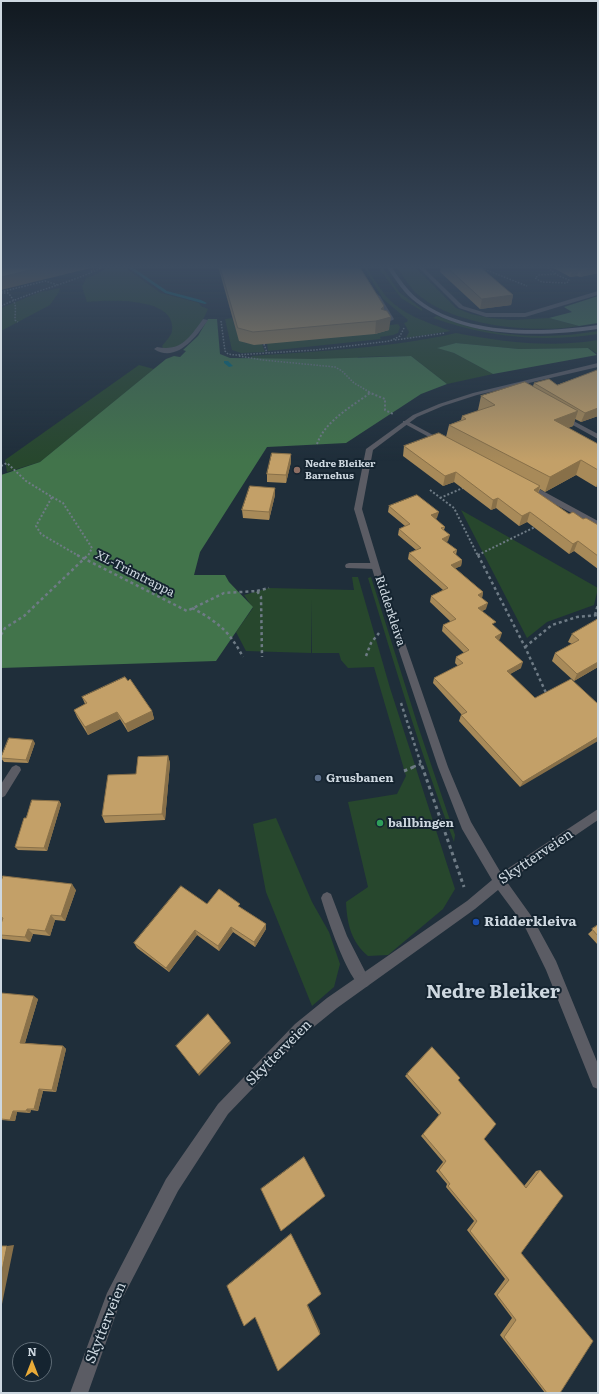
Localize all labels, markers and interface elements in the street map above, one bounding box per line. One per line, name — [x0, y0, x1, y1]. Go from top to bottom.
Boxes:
place label: Nedre Bleiker Barnehus — [305, 458, 376, 482]
marker: Nedre Bleiker Barnehus — [292, 465, 302, 475]
street label: XL-Trimtrappa — [93, 548, 177, 600]
street label: Ridderkleiva — [372, 574, 408, 648]
place label: Grusbanen — [326, 771, 394, 785]
marker: Grusbanen — [313, 773, 323, 783]
place label: ballbingen — [388, 816, 454, 830]
marker: ballbingen — [375, 818, 385, 828]
street label: Skytterveien — [496, 826, 576, 888]
place label: Ridderkleiva — [484, 914, 577, 930]
marker: Ridderkleiva — [471, 917, 481, 927]
district label: Nedre Bleiker — [426, 981, 560, 1003]
street label: Skytterveien — [243, 1017, 315, 1089]
street label: Skytterveien — [82, 1280, 130, 1366]
north arrow — [12, 1342, 52, 1382]
text: N — [27, 1343, 37, 1359]

